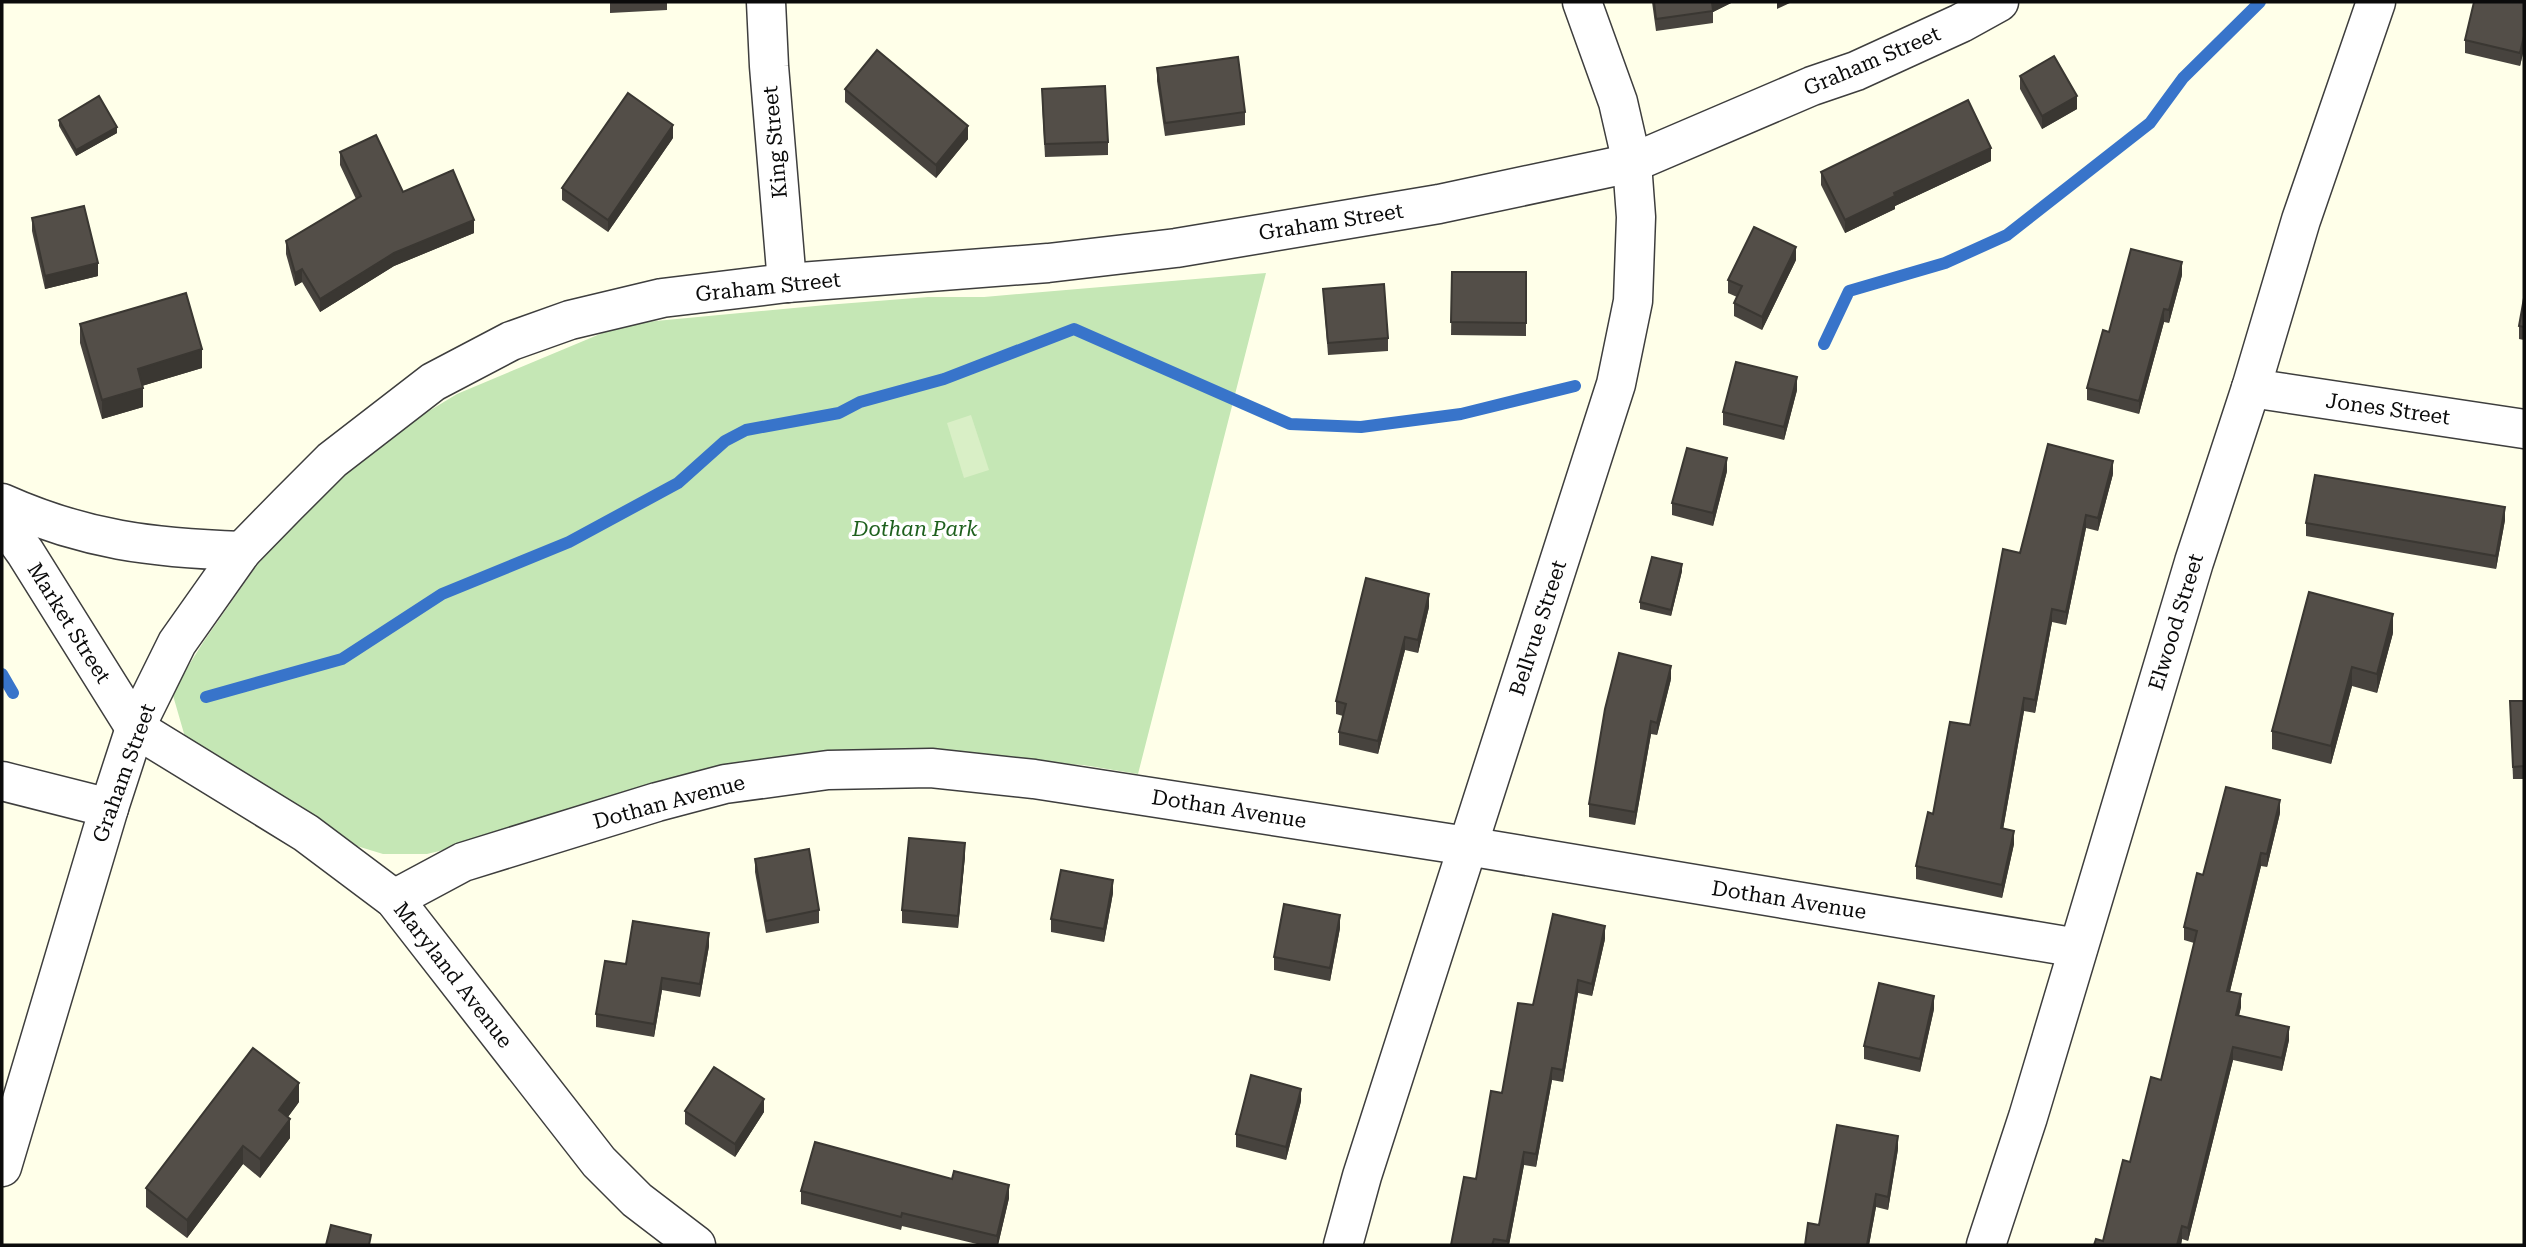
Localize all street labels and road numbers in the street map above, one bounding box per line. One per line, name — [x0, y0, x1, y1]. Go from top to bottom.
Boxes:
street label: Graham Street — [1800, 21, 1944, 101]
street label: King Street — [758, 85, 792, 199]
street label: Graham Street — [1257, 199, 1405, 245]
street label: Graham Street — [694, 267, 842, 307]
street label: Jones Street — [2324, 388, 2452, 430]
street label: Elwood Street — [2144, 551, 2208, 693]
street label: Bellvue Street — [1505, 557, 1571, 699]
street label: Market Street — [22, 558, 116, 688]
street label: Graham Street — [88, 700, 160, 846]
street label: Dothan Avenue — [590, 770, 748, 834]
street label: Dothan Avenue — [1150, 785, 1308, 833]
street label: Dothan Avenue — [1710, 876, 1868, 924]
street label: Maryland Avenue — [389, 897, 517, 1053]

